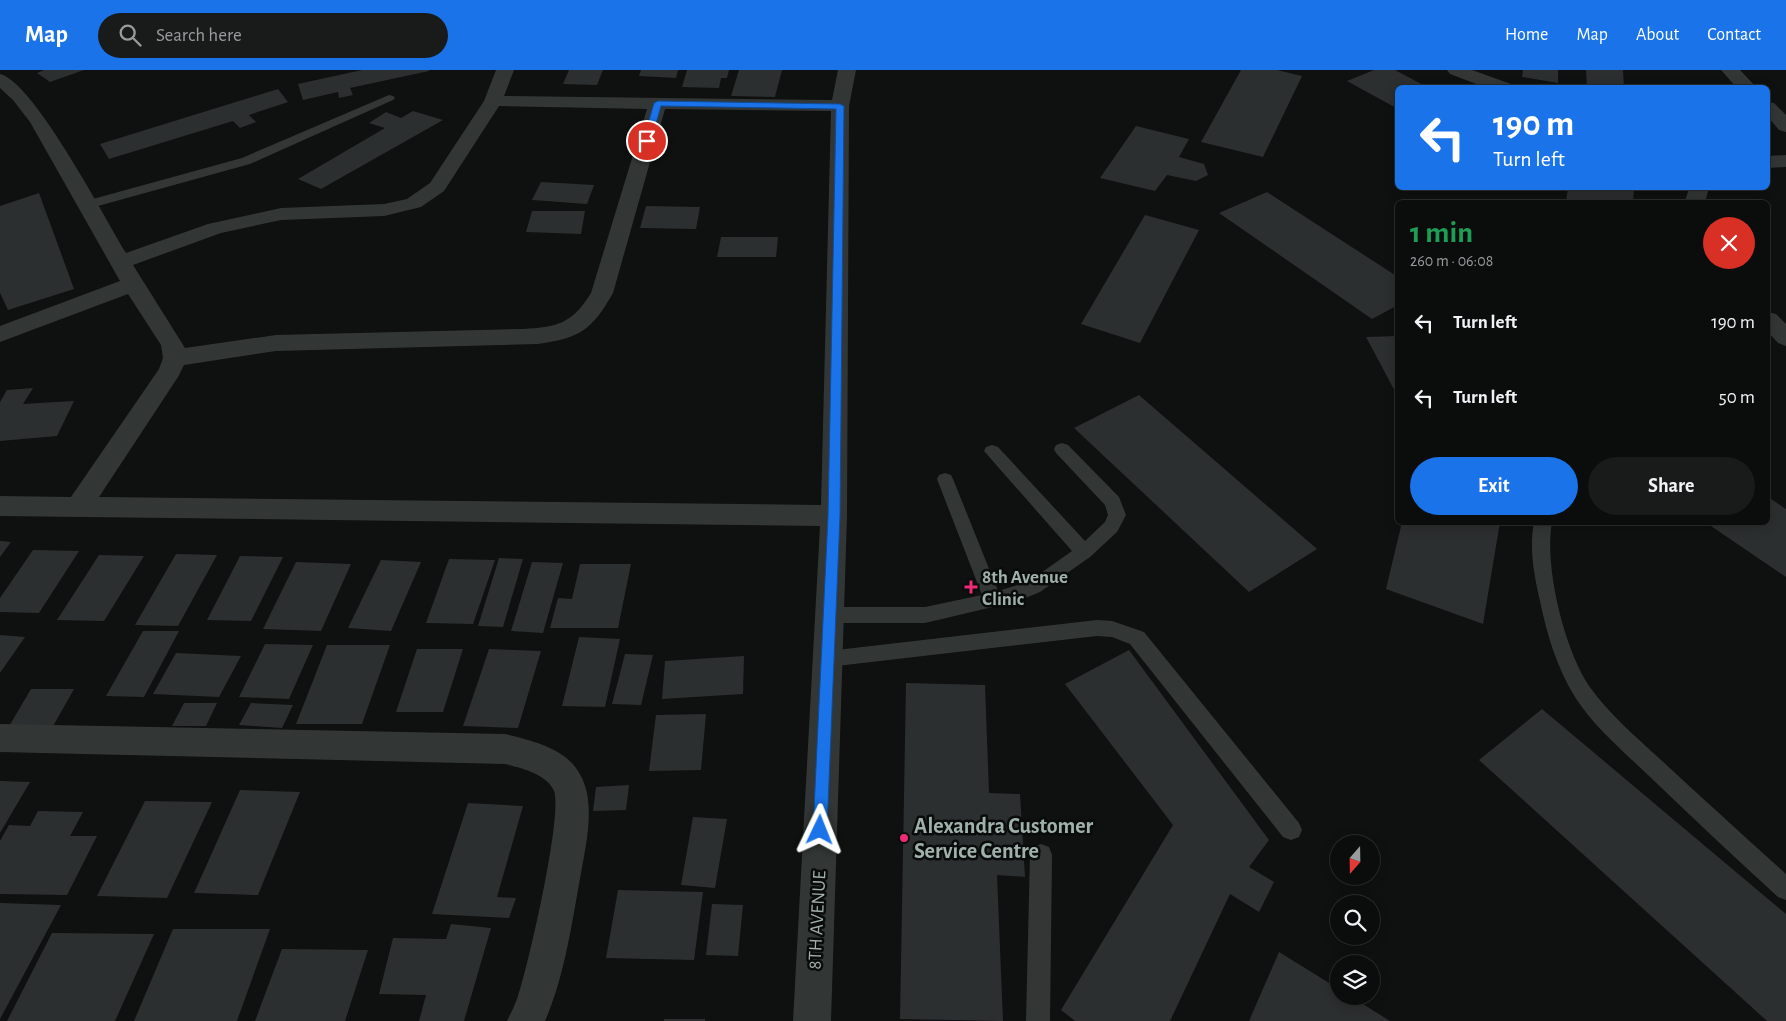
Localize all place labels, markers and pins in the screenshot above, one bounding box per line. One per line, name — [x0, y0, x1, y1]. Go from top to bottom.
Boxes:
pin — [626, 120, 668, 162]
place label: 8th Avenue Clinic — [982, 568, 1068, 609]
marker: 8th Avenue Clinic — [964, 580, 978, 594]
place label: Alexandra Customer Service Centre — [914, 815, 1094, 862]
marker: Alexandra Customer Service Centre — [898, 832, 910, 844]

